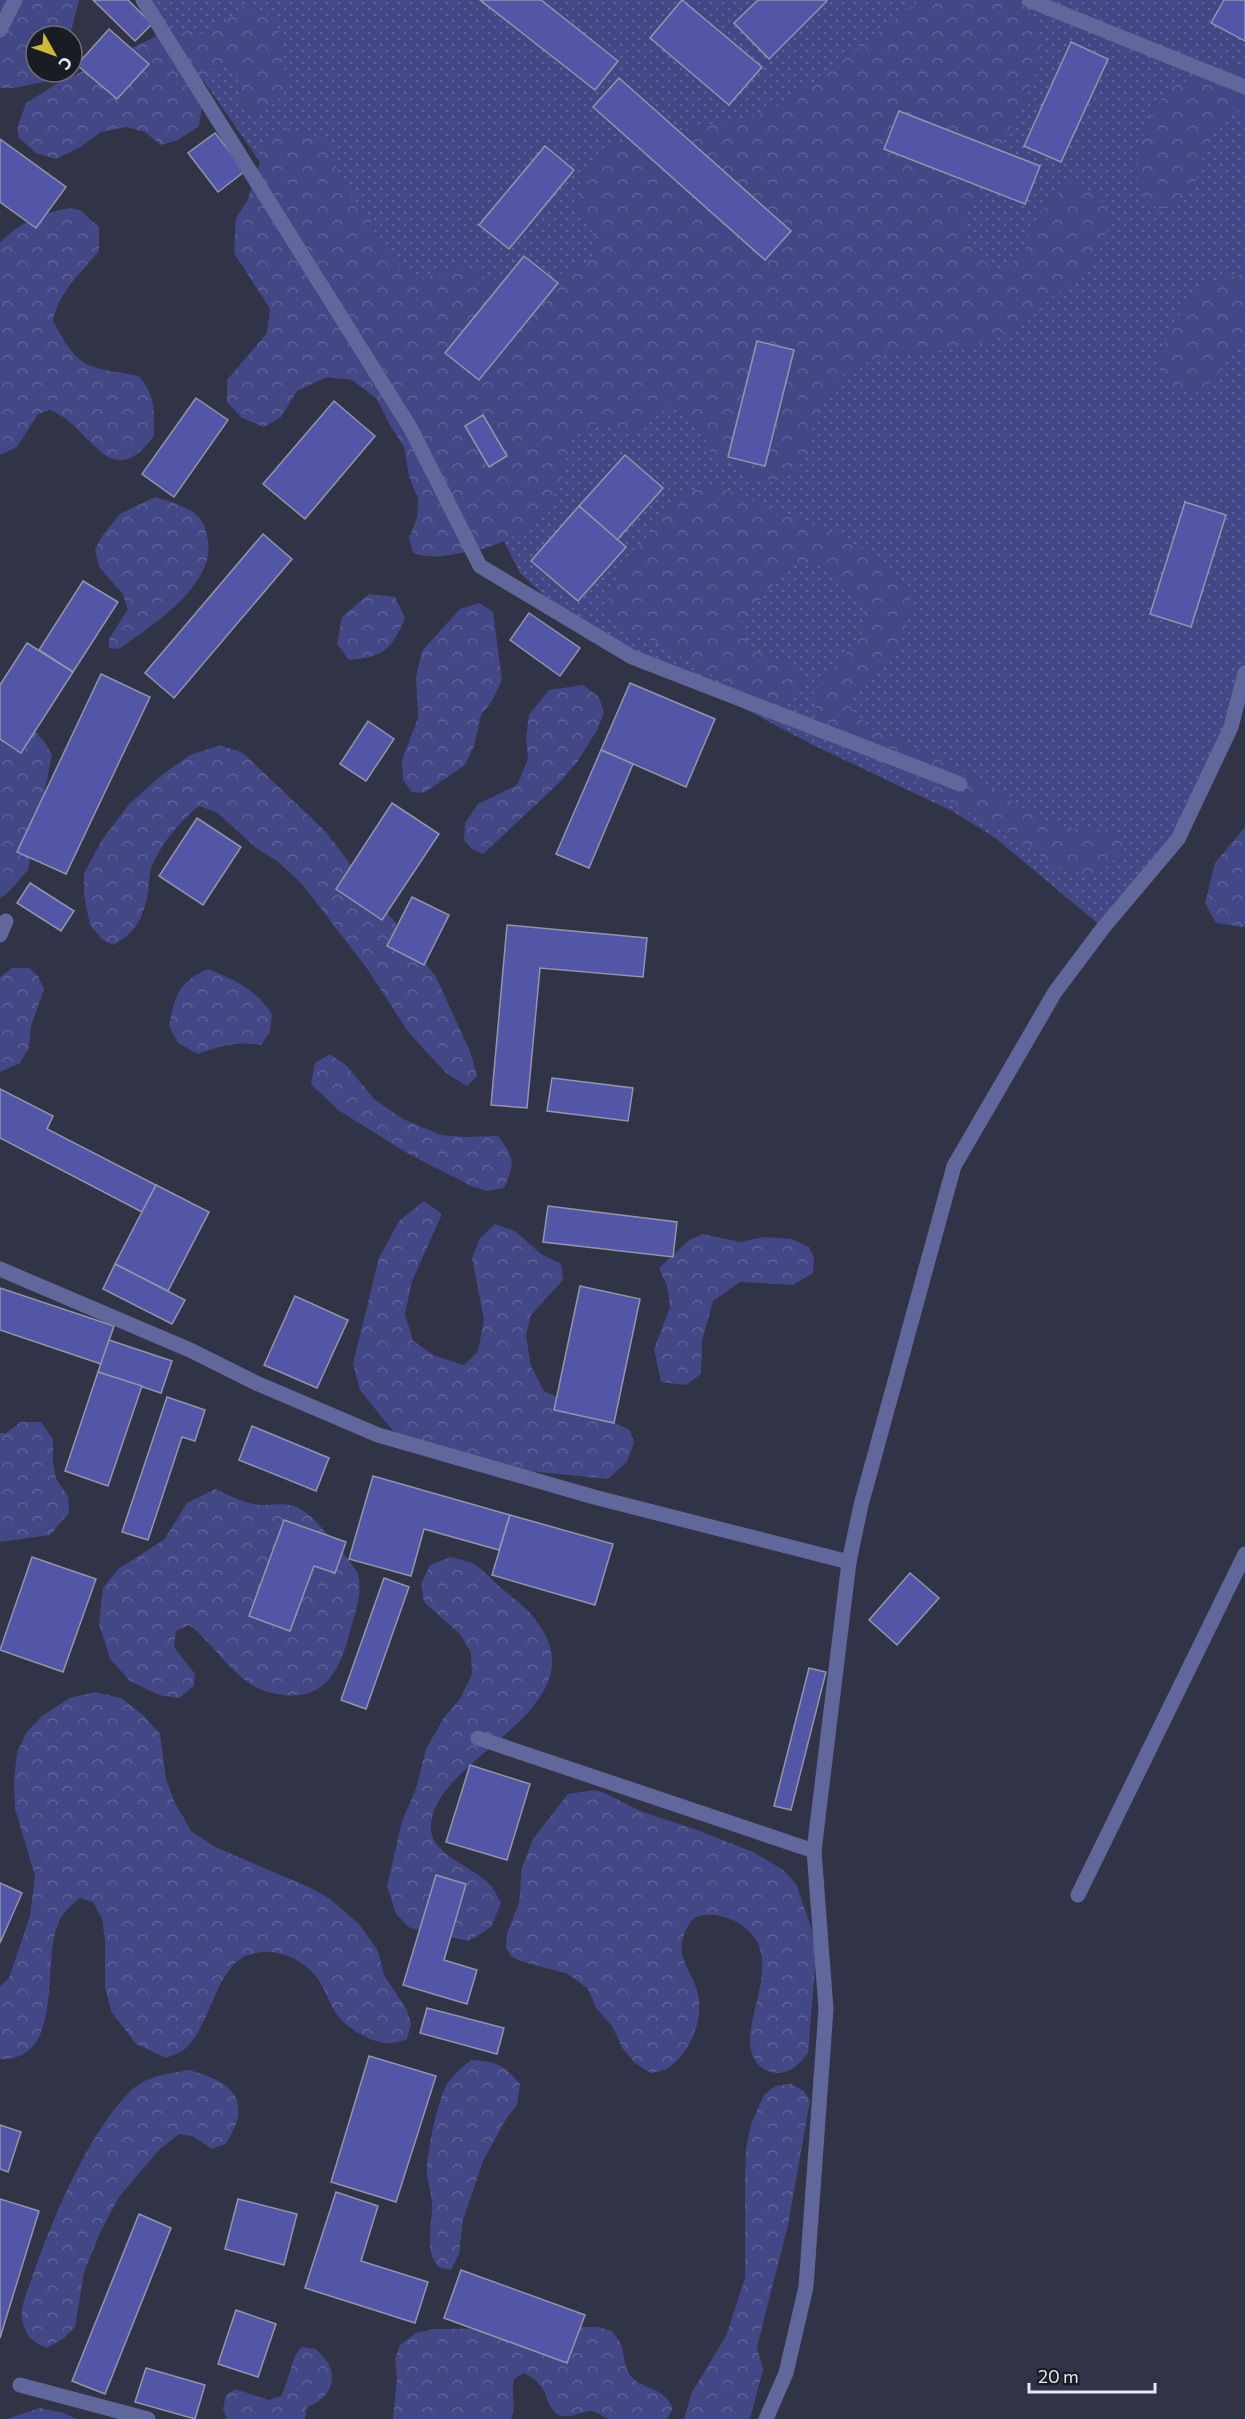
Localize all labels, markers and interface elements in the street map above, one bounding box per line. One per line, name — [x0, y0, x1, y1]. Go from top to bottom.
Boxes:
north arrow — [24, 24, 84, 84]
text: С — [55, 54, 77, 74]
scale bar — [1029, 2356, 1155, 2394]
text: 20 m — [1038, 2365, 1079, 2387]

